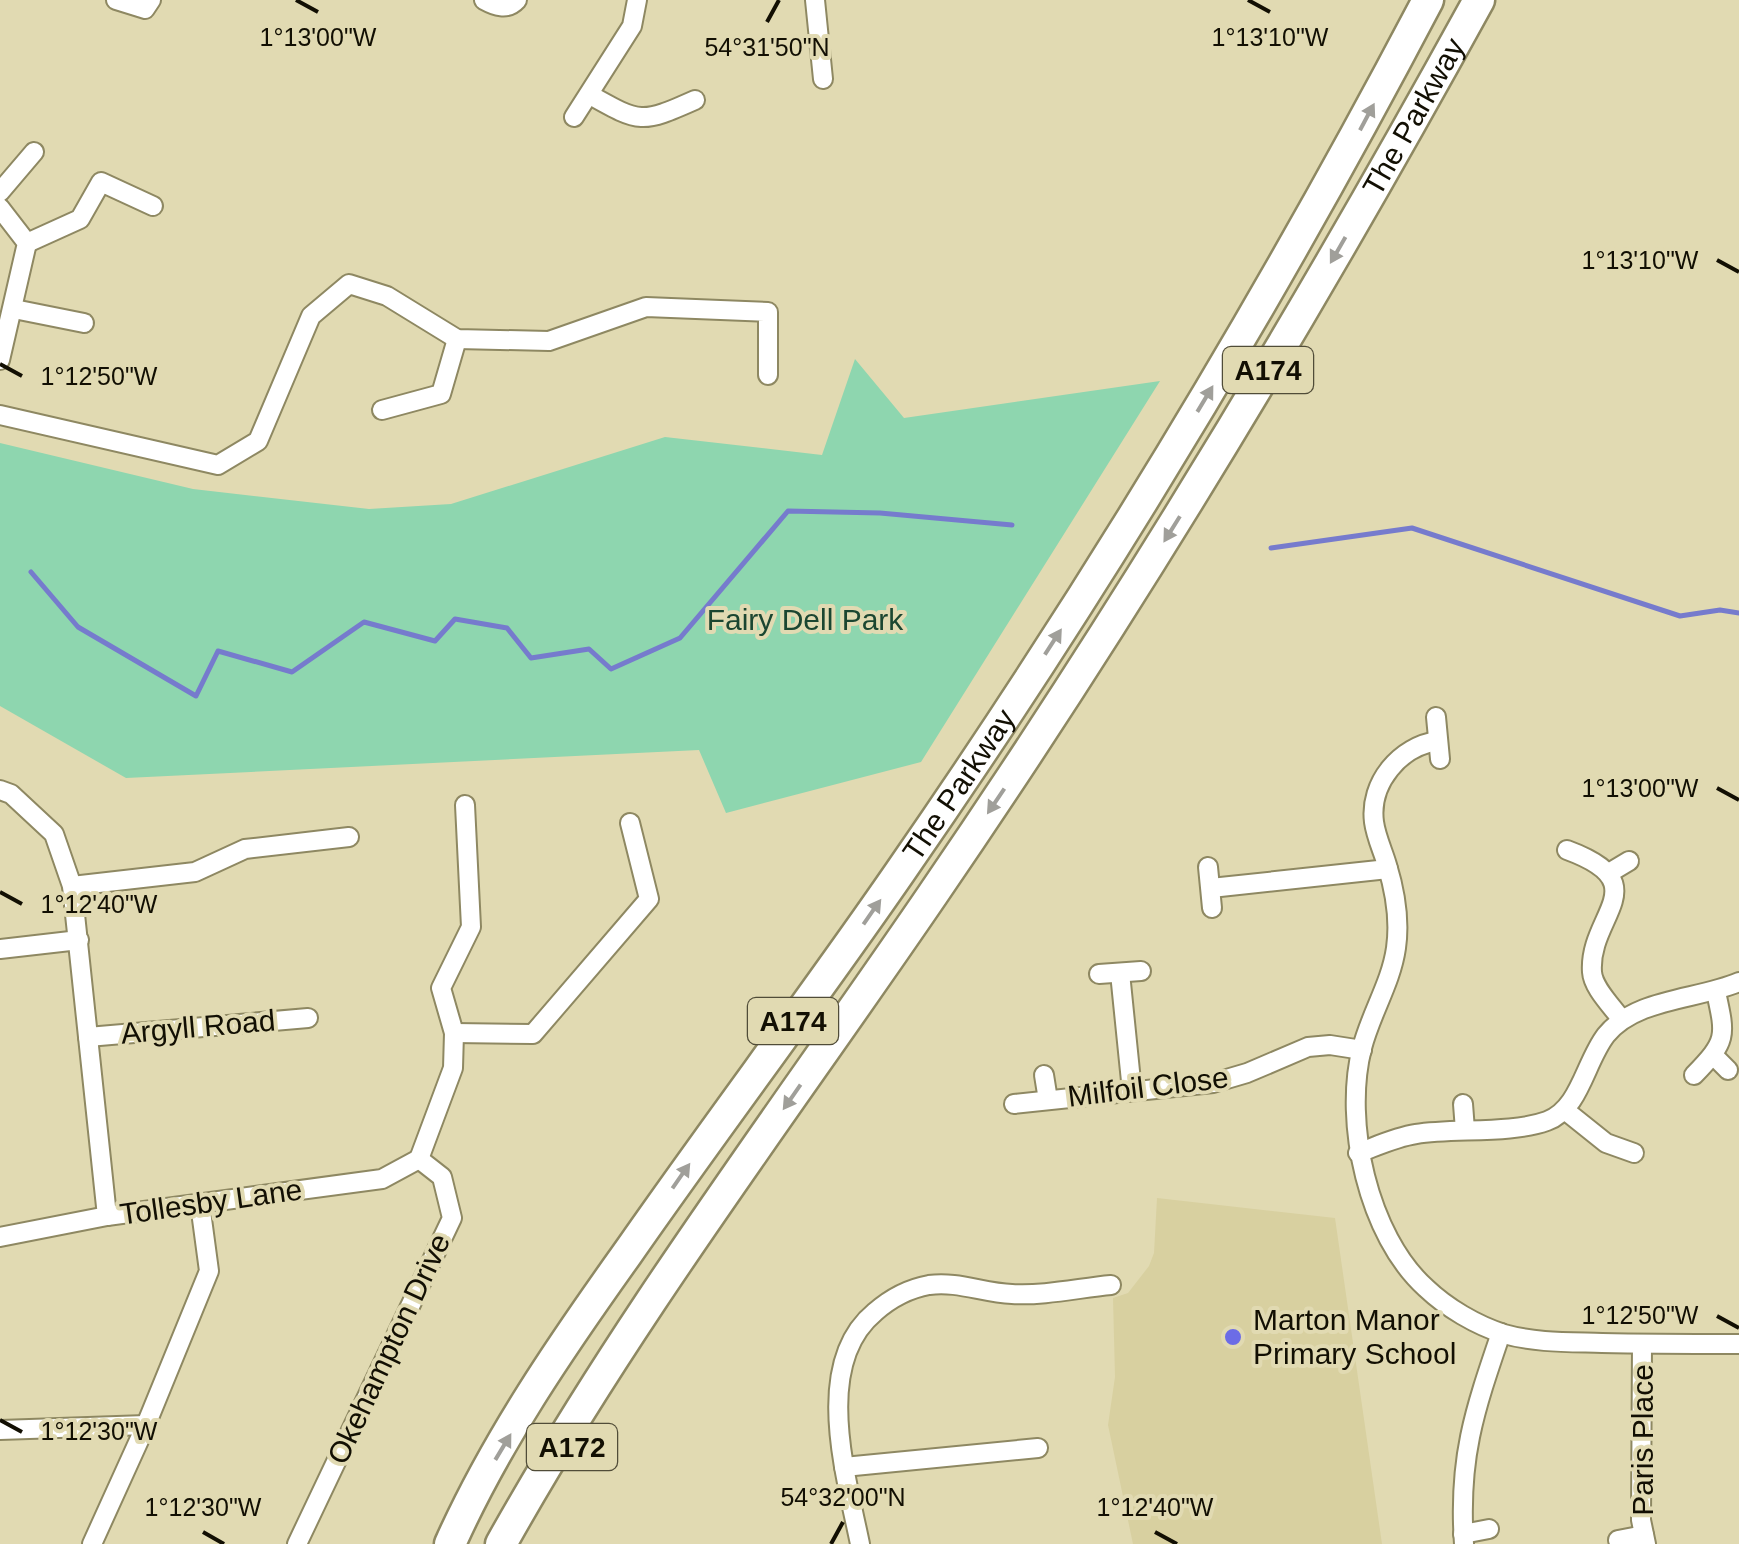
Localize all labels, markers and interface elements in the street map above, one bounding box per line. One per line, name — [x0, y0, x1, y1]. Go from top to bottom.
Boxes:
text: 1°13'00"W — [260, 23, 377, 51]
text: 1°13'10"W — [1212, 23, 1329, 51]
street label: The Parkway — [1356, 32, 1471, 201]
text: 54°31'50"N — [704, 33, 830, 61]
one-way arrow — [1358, 103, 1375, 132]
one-way arrow — [1330, 236, 1348, 264]
text: 1°13'10"W — [1582, 246, 1699, 274]
road number: A174 — [1223, 347, 1313, 393]
text: 1°12'50"W — [41, 362, 158, 390]
one-way arrow — [1196, 385, 1213, 413]
one-way arrow — [1164, 515, 1181, 543]
park label: Fairy Dell Park — [707, 603, 904, 636]
one-way arrow — [1043, 629, 1061, 656]
street label: The Parkway — [896, 703, 1021, 867]
text: 1°13'00"W — [1582, 774, 1699, 802]
one-way arrow — [987, 787, 1006, 814]
text: 1°12'40"W — [41, 890, 158, 918]
one-way arrow — [862, 899, 881, 925]
road number: A174 — [748, 998, 838, 1044]
street label: Argyll Road — [119, 1003, 277, 1050]
street label: Milfoil Close — [1066, 1060, 1230, 1113]
one-way arrow — [783, 1084, 802, 1111]
one-way arrow — [671, 1162, 690, 1189]
street label: Tollesby Lane — [118, 1172, 304, 1231]
street label: Okehampton Drive — [321, 1228, 456, 1469]
text: 1°12'50"W — [1582, 1301, 1699, 1329]
place label: Marton Manor Primary School — [1253, 1303, 1456, 1370]
marker: Marton Manor Primary School — [1222, 1326, 1244, 1348]
street label: Paris Place — [1626, 1364, 1659, 1516]
text: 1°12'30"W — [41, 1417, 158, 1445]
road number: A172 — [527, 1424, 617, 1470]
one-way arrow — [494, 1433, 511, 1461]
text: 54°32'00"N — [780, 1483, 906, 1511]
text: 1°12'30"W — [145, 1493, 262, 1521]
text: 1°12'40"W — [1097, 1493, 1214, 1521]

